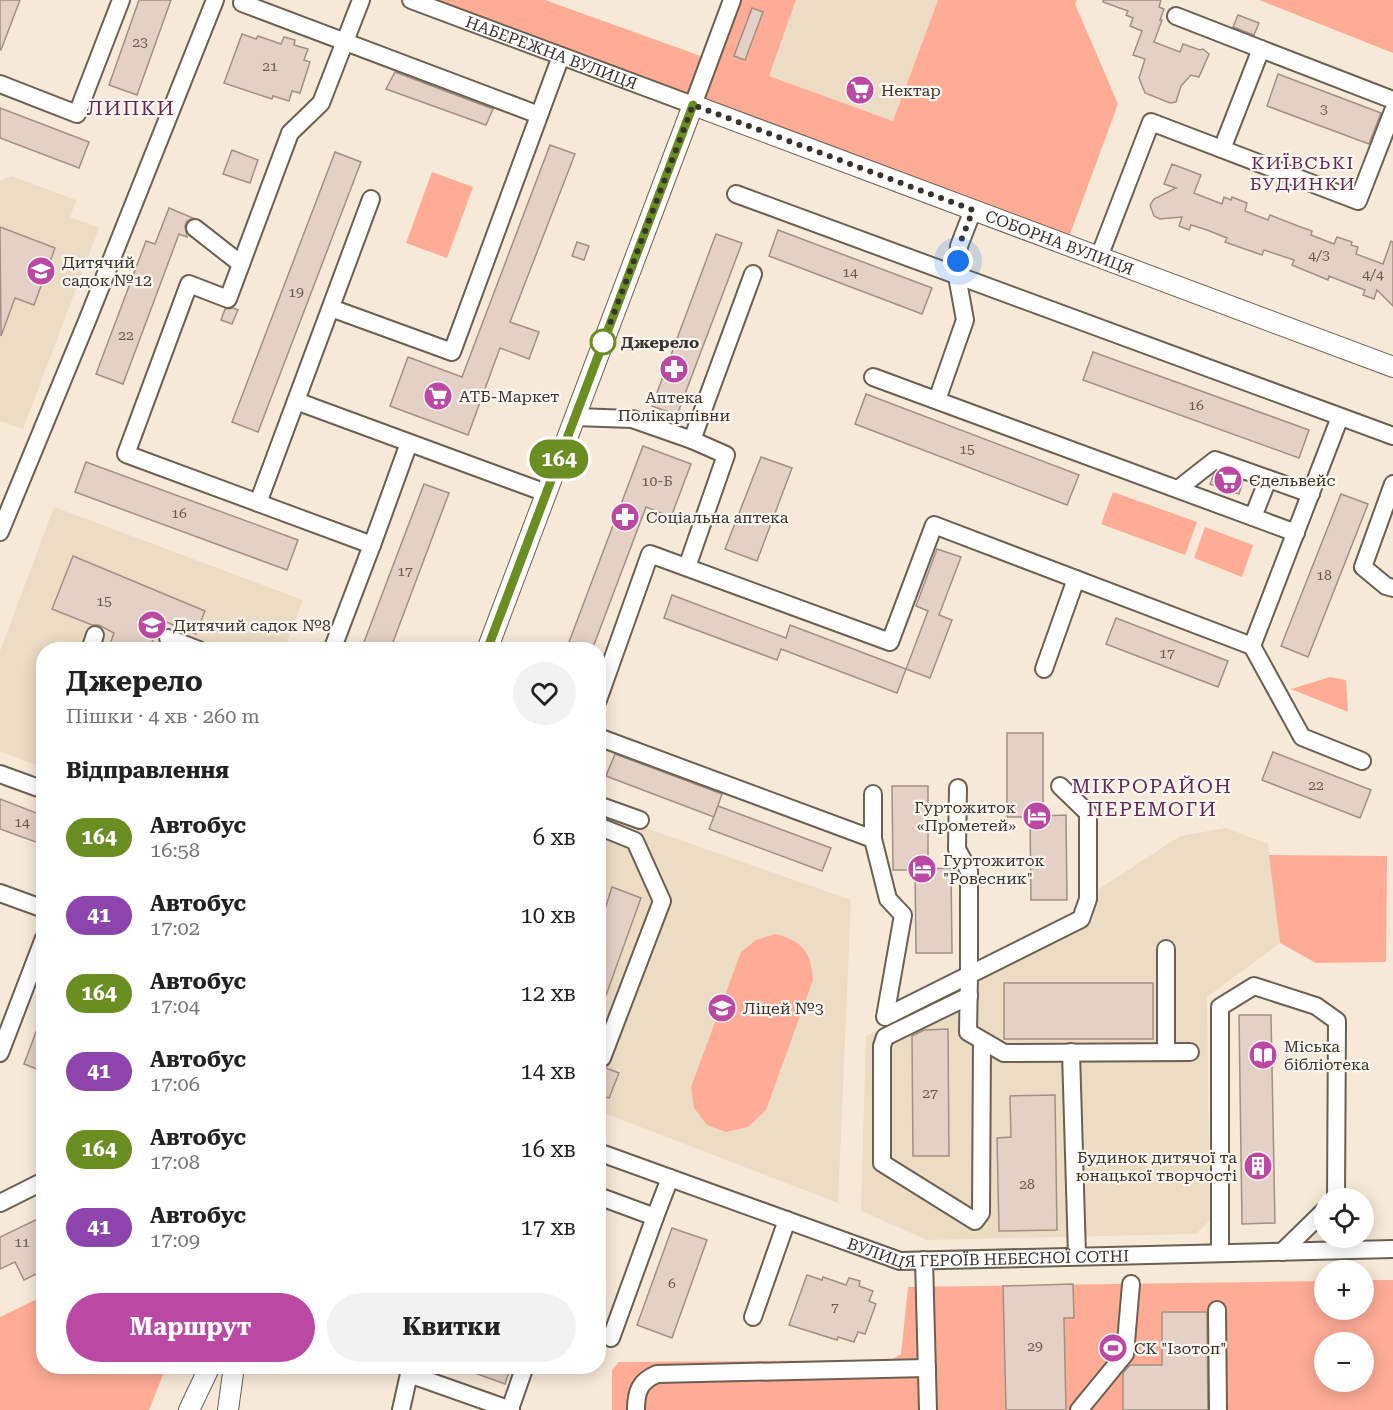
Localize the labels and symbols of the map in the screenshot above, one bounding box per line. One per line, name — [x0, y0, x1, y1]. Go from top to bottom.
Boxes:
street label: НАБЕРЕЖНА ВУЛИЦЯ — [463, 12, 640, 93]
house number: 23 — [132, 34, 148, 50]
house number: 21 — [262, 58, 278, 74]
supermarket icon: Нектар — [844, 74, 876, 106]
place label: Нектар — [881, 81, 941, 100]
district label: ЛИПКИ — [87, 96, 175, 120]
house number: 3 — [1320, 101, 1328, 117]
district label: КИЇВСЬКІ БУДИНКИ — [1250, 152, 1356, 194]
street label: СОБОРНА ВУЛИЦЯ — [983, 206, 1136, 279]
your location — [943, 246, 973, 276]
house number: 4/3 — [1308, 247, 1330, 263]
place label: Дитячий садок №12 — [62, 253, 152, 290]
school or university icon: Дитячий садок №12 — [25, 255, 57, 287]
house number: 14 — [842, 264, 858, 280]
house number: 4/4 — [1362, 266, 1384, 282]
house number: 19 — [288, 284, 304, 300]
house number: 22 — [118, 327, 134, 343]
marker: Джерело — [590, 329, 616, 355]
place label: Джерело — [621, 333, 699, 352]
pharmacy icon: Аптека Полікарпівни — [658, 353, 690, 385]
supermarket icon: АТБ-Маркет — [422, 380, 454, 412]
place label: АТБ-Маркет — [459, 387, 559, 406]
place label: Аптека Полікарпівни — [618, 388, 730, 425]
house number: 16 — [1188, 397, 1204, 413]
line badge: 164 — [524, 440, 594, 478]
house number: 15 — [959, 441, 975, 457]
supermarket icon: Єдельвейс — [1212, 464, 1244, 496]
place label: Єдельвейс — [1249, 471, 1336, 490]
house number: 10-Б — [642, 473, 672, 489]
pharmacy icon: Соціальна аптека — [609, 501, 641, 533]
house number: 16 — [171, 505, 187, 521]
place label: Соціальна аптека — [646, 508, 789, 527]
house number: 17 — [397, 563, 413, 579]
house number: 18 — [1316, 567, 1332, 583]
house number: 15 — [96, 593, 112, 609]
school or university icon: Дитячий садок №8 — [136, 609, 168, 641]
place label: Дитячий садок №8 — [173, 616, 331, 635]
house number: 17 — [1159, 645, 1175, 661]
district label: МІКРОРАЙОН ПЕРЕМОГИ — [1072, 774, 1232, 821]
house number: 22 — [1308, 777, 1324, 793]
place label: Гуртожиток «Прометей» — [914, 798, 1016, 835]
hotel icon: Гуртожиток «Прометей» — [1021, 800, 1053, 832]
house number: 14 — [14, 814, 30, 830]
place label: Гуртожиток "Ровесник" — [943, 851, 1045, 888]
hotel icon: Гуртожиток "Ровесник" — [906, 853, 938, 885]
school or university icon: Ліцей №3 — [706, 992, 738, 1024]
place label: Ліцей №3 — [743, 999, 824, 1018]
place label: Міська бібліотека — [1284, 1037, 1370, 1074]
library icon: Міська бібліотека — [1247, 1039, 1279, 1071]
house number: 27 — [922, 1085, 938, 1101]
place label: Будинок дитячої та юнацької творчості — [1076, 1148, 1237, 1185]
building icon: Будинок дитячої та юнацької творчості — [1242, 1150, 1274, 1182]
house number: 28 — [1019, 1176, 1035, 1192]
house number: 11 — [14, 1234, 30, 1250]
street label: ВУЛИЦЯ ГЕРОЇВ НЕБЕСНОЇ СОТНІ — [845, 1234, 1129, 1272]
house number: 6 — [668, 1275, 676, 1291]
house number: 7 — [831, 1299, 839, 1315]
sports icon: СК "Ізотоп" — [1097, 1332, 1129, 1364]
house number: 29 — [1027, 1338, 1043, 1354]
place label: СК "Ізотоп" — [1134, 1339, 1226, 1358]

